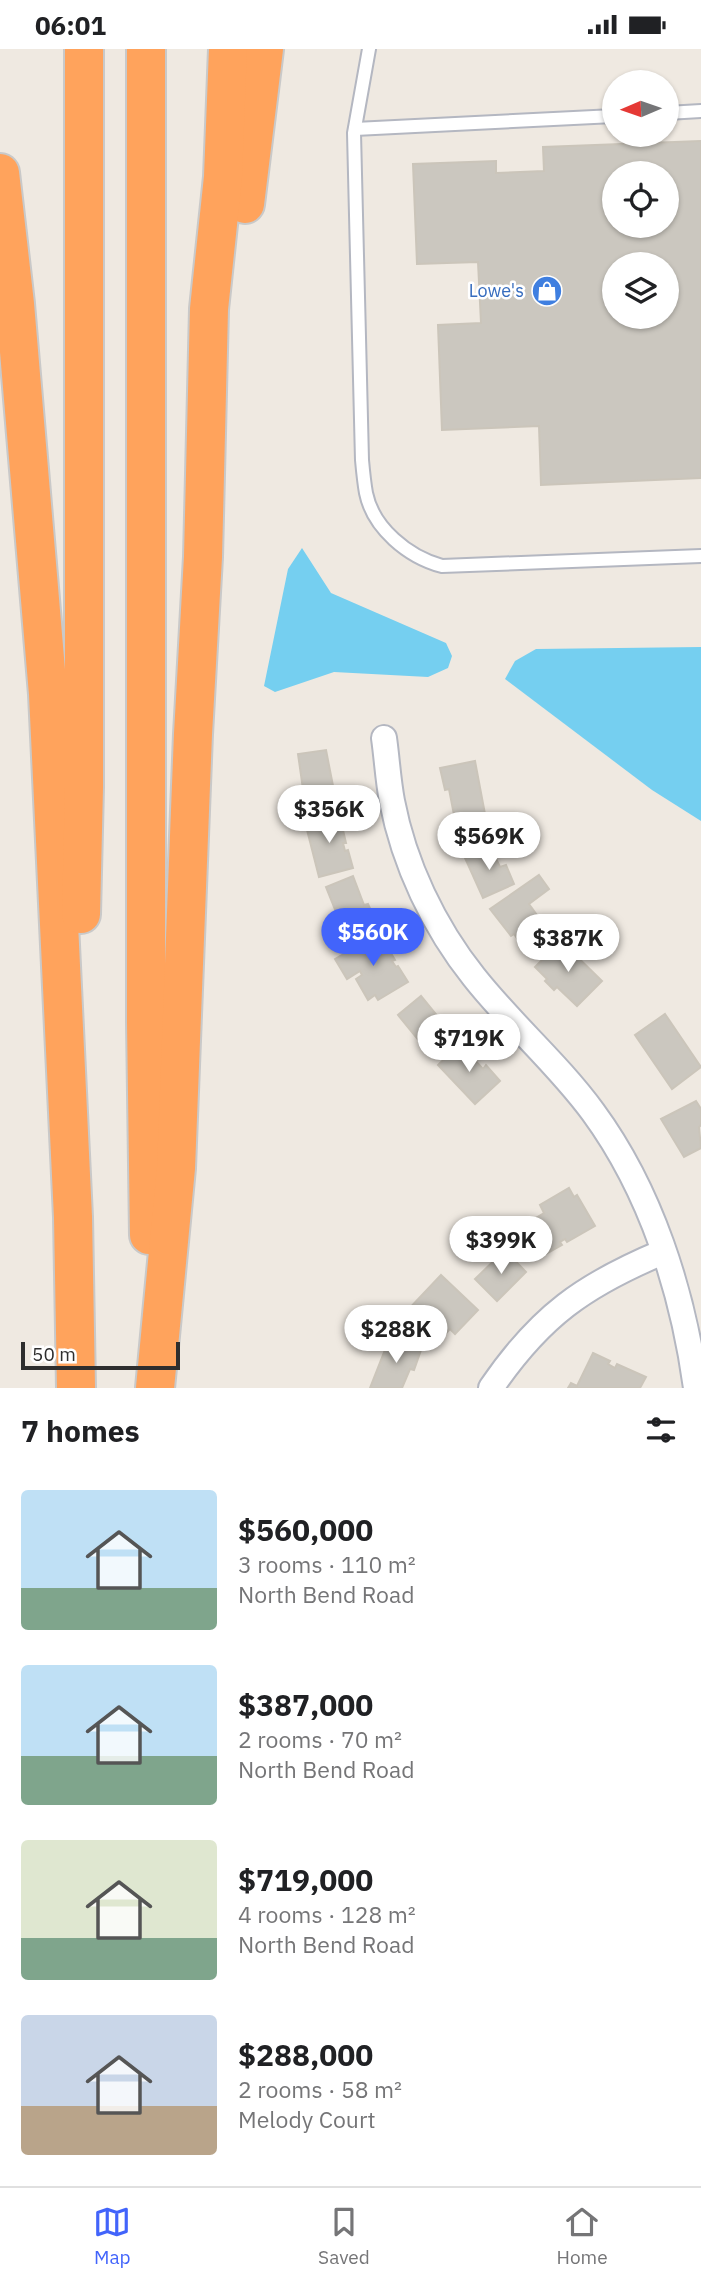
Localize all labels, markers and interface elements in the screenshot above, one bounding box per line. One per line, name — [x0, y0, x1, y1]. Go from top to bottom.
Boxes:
text: 06:01 — [35, 8, 106, 42]
north arrow — [602, 70, 679, 147]
map controls — [602, 70, 679, 329]
button: locate — [602, 161, 679, 238]
button: layers — [602, 252, 679, 329]
shop icon: Lowe's — [530, 274, 564, 308]
place label: Lowe's — [469, 279, 524, 302]
pin: $356K — [280, 785, 378, 845]
text: $356K — [293, 793, 365, 823]
pin: $569K — [440, 813, 538, 872]
text: $569K — [453, 820, 525, 850]
pin: $560K — [324, 909, 422, 968]
pin: $387K — [519, 915, 617, 974]
text: $560K — [337, 916, 409, 946]
text: $387K — [532, 922, 604, 952]
pin: $719K — [420, 1014, 518, 1074]
text: $719K — [433, 1022, 505, 1052]
pin: $399K — [452, 1217, 550, 1276]
text: $399K — [465, 1224, 537, 1254]
pin: $288K — [347, 1305, 445, 1365]
text: $288K — [360, 1313, 432, 1343]
scale bar — [21, 1339, 180, 1371]
text: 50 m — [32, 1342, 76, 1366]
text: 7 homes — [21, 1411, 140, 1450]
icon: filters — [642, 1411, 680, 1449]
text: $560,000 — [238, 1510, 373, 1549]
icon: home — [77, 1518, 161, 1602]
text: 3 rooms · 110 m² — [238, 1549, 416, 1579]
text: North Bend Road — [238, 1579, 415, 1609]
text: $387,000 — [238, 1685, 373, 1724]
icon: home — [77, 1693, 161, 1777]
text: 2 rooms · 70 m² — [238, 1724, 402, 1754]
text: North Bend Road — [238, 1754, 415, 1784]
text: $719,000 — [238, 1860, 373, 1899]
icon: home — [77, 1868, 161, 1952]
text: 4 rooms · 128 m² — [238, 1899, 416, 1929]
text: North Bend Road — [238, 1929, 415, 1959]
text: $288,000 — [238, 2035, 373, 2074]
icon: home — [77, 2043, 161, 2127]
text: 2 rooms · 58 m² — [238, 2074, 402, 2104]
text: Melody Court — [238, 2104, 376, 2134]
tab: Map — [93, 2203, 131, 2269]
tab: Saved — [318, 2203, 370, 2269]
tab: Home — [557, 2203, 608, 2269]

